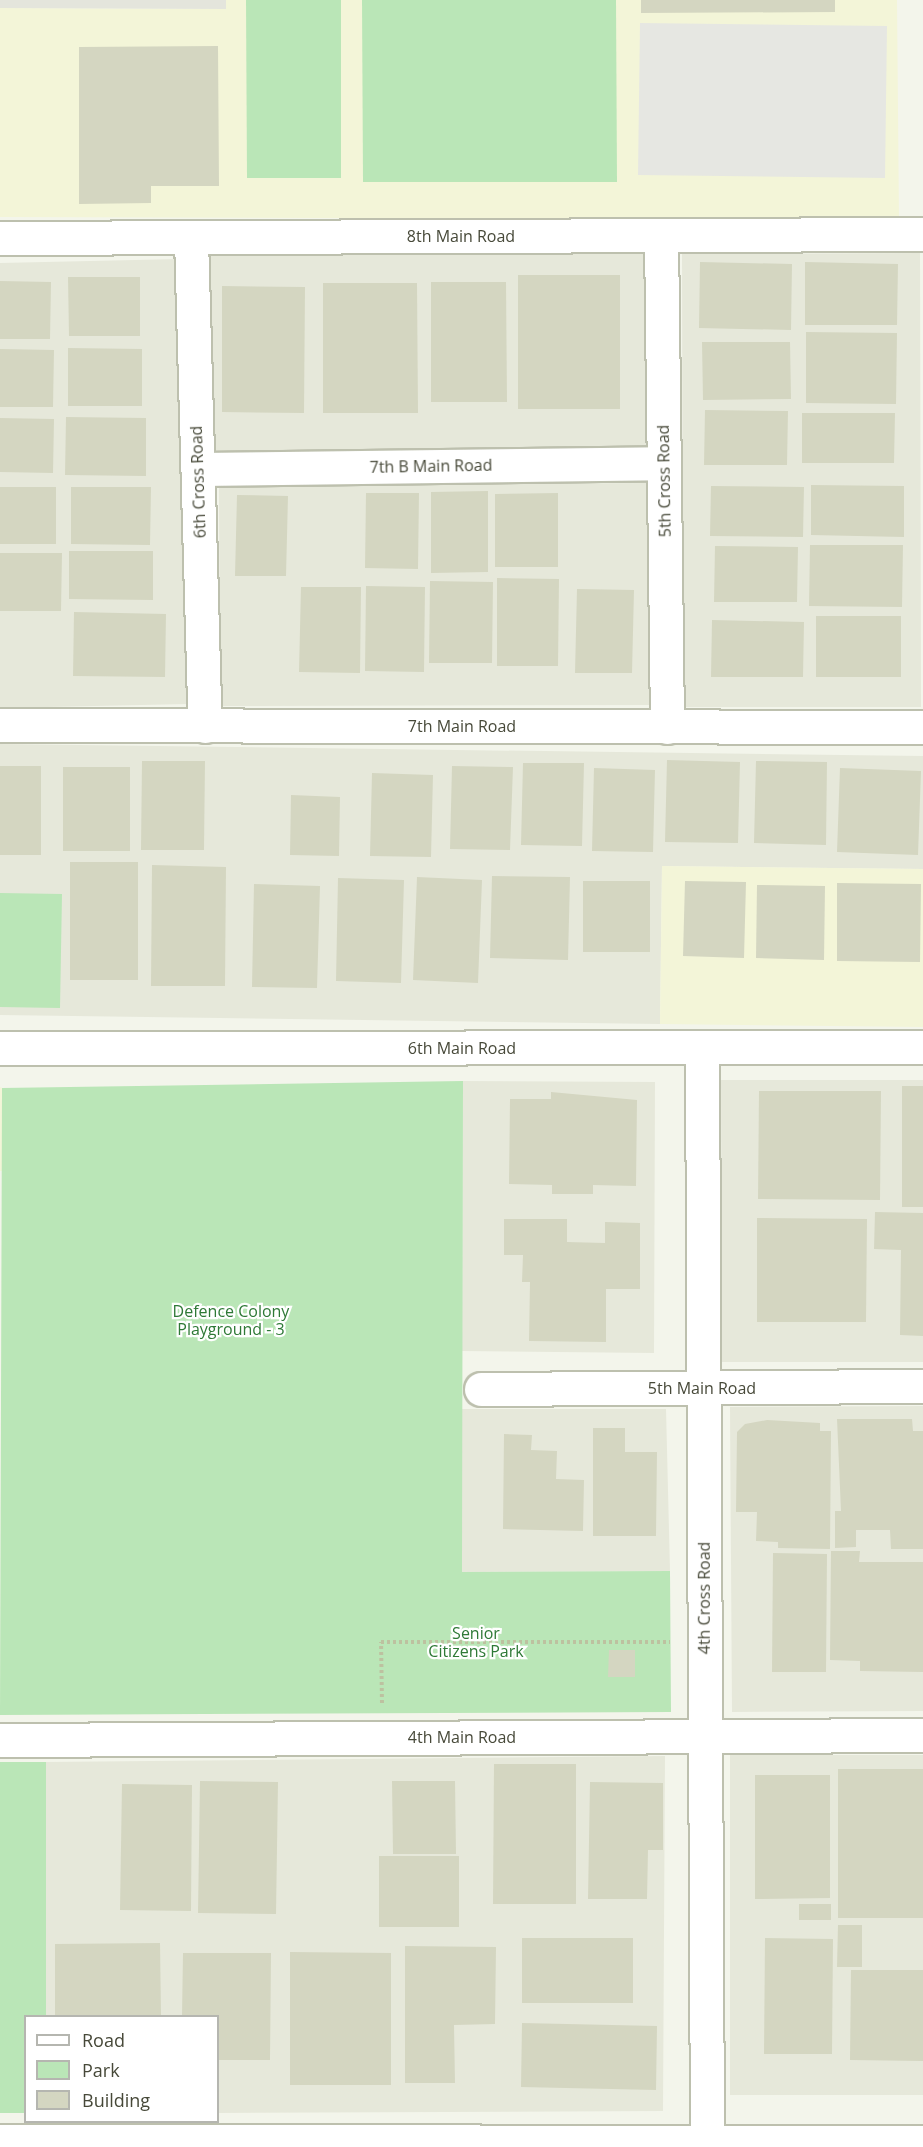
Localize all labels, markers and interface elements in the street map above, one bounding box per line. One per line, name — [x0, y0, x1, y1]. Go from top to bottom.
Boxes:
street label: 8th Main Road — [407, 226, 515, 246]
street label: 6th Cross Road — [186, 425, 210, 539]
street label: 5th Cross Road — [653, 425, 675, 537]
street label: 7th B Main Road — [369, 455, 493, 477]
street label: 7th Main Road — [408, 716, 516, 736]
street label: 6th Main Road — [408, 1038, 516, 1058]
park label: Defence Colony Playground - 3 — [173, 1301, 289, 1339]
street label: 5th Main Road — [648, 1378, 756, 1398]
street label: 4th Cross Road — [694, 1542, 714, 1654]
park label: Senior Citizens Park — [428, 1623, 524, 1661]
street label: 4th Main Road — [408, 1727, 516, 1747]
legend — [24, 2015, 219, 2123]
text: Road — [82, 2028, 125, 2052]
text: Park — [82, 2058, 120, 2082]
text: Building — [82, 2088, 150, 2112]

